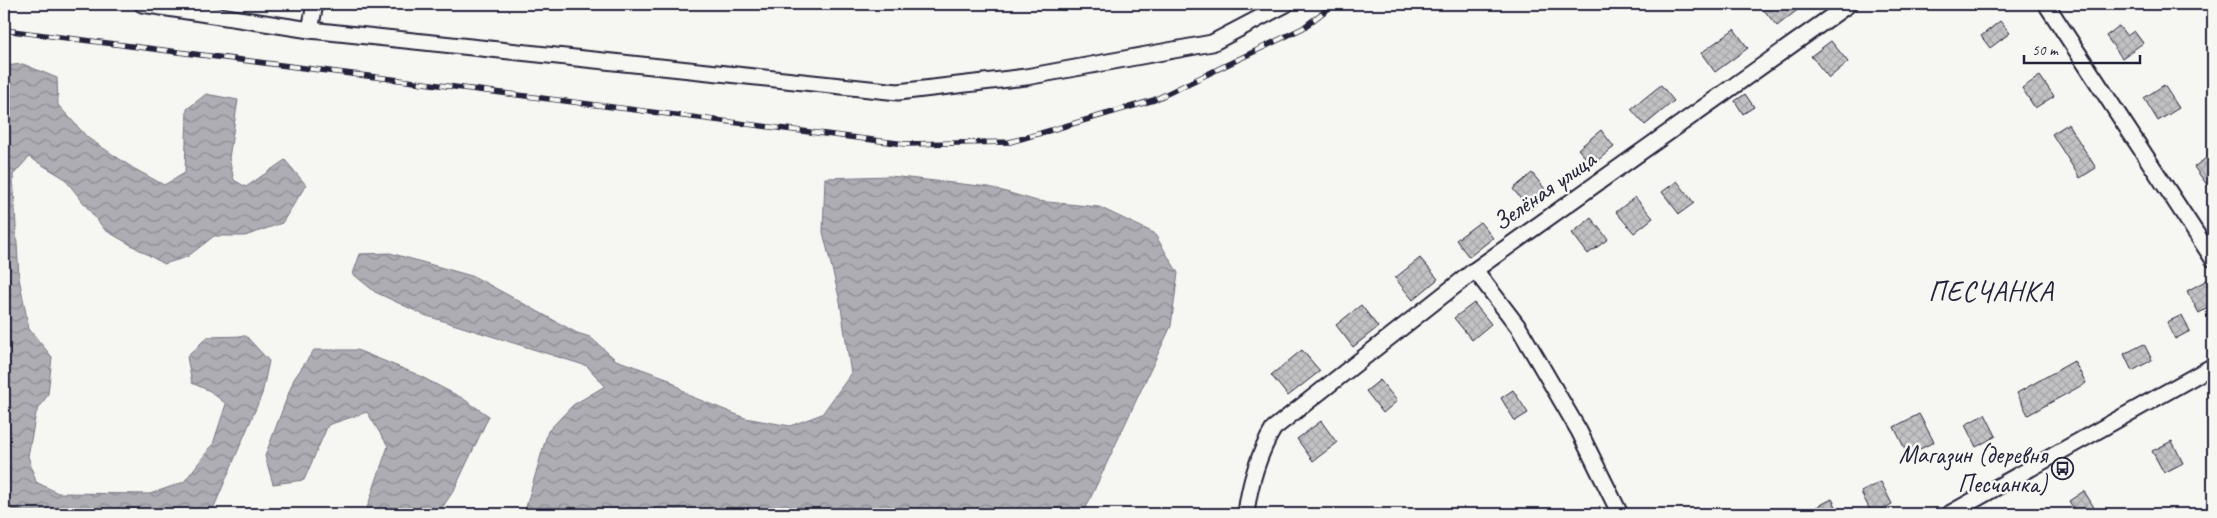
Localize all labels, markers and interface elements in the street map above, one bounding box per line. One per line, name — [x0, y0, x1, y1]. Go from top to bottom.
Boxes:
scale bar — [2024, 32, 2141, 64]
text: 50 m — [2032, 41, 2059, 60]
street label: Зелёная улица — [1486, 143, 1603, 238]
district label: ПЕСЧАНКА — [1928, 274, 2055, 309]
place label: Магазин (деревня Песчанка) — [1899, 439, 2049, 500]
bus stop icon: Магазин (деревня Песчанка) — [2051, 457, 2075, 481]

